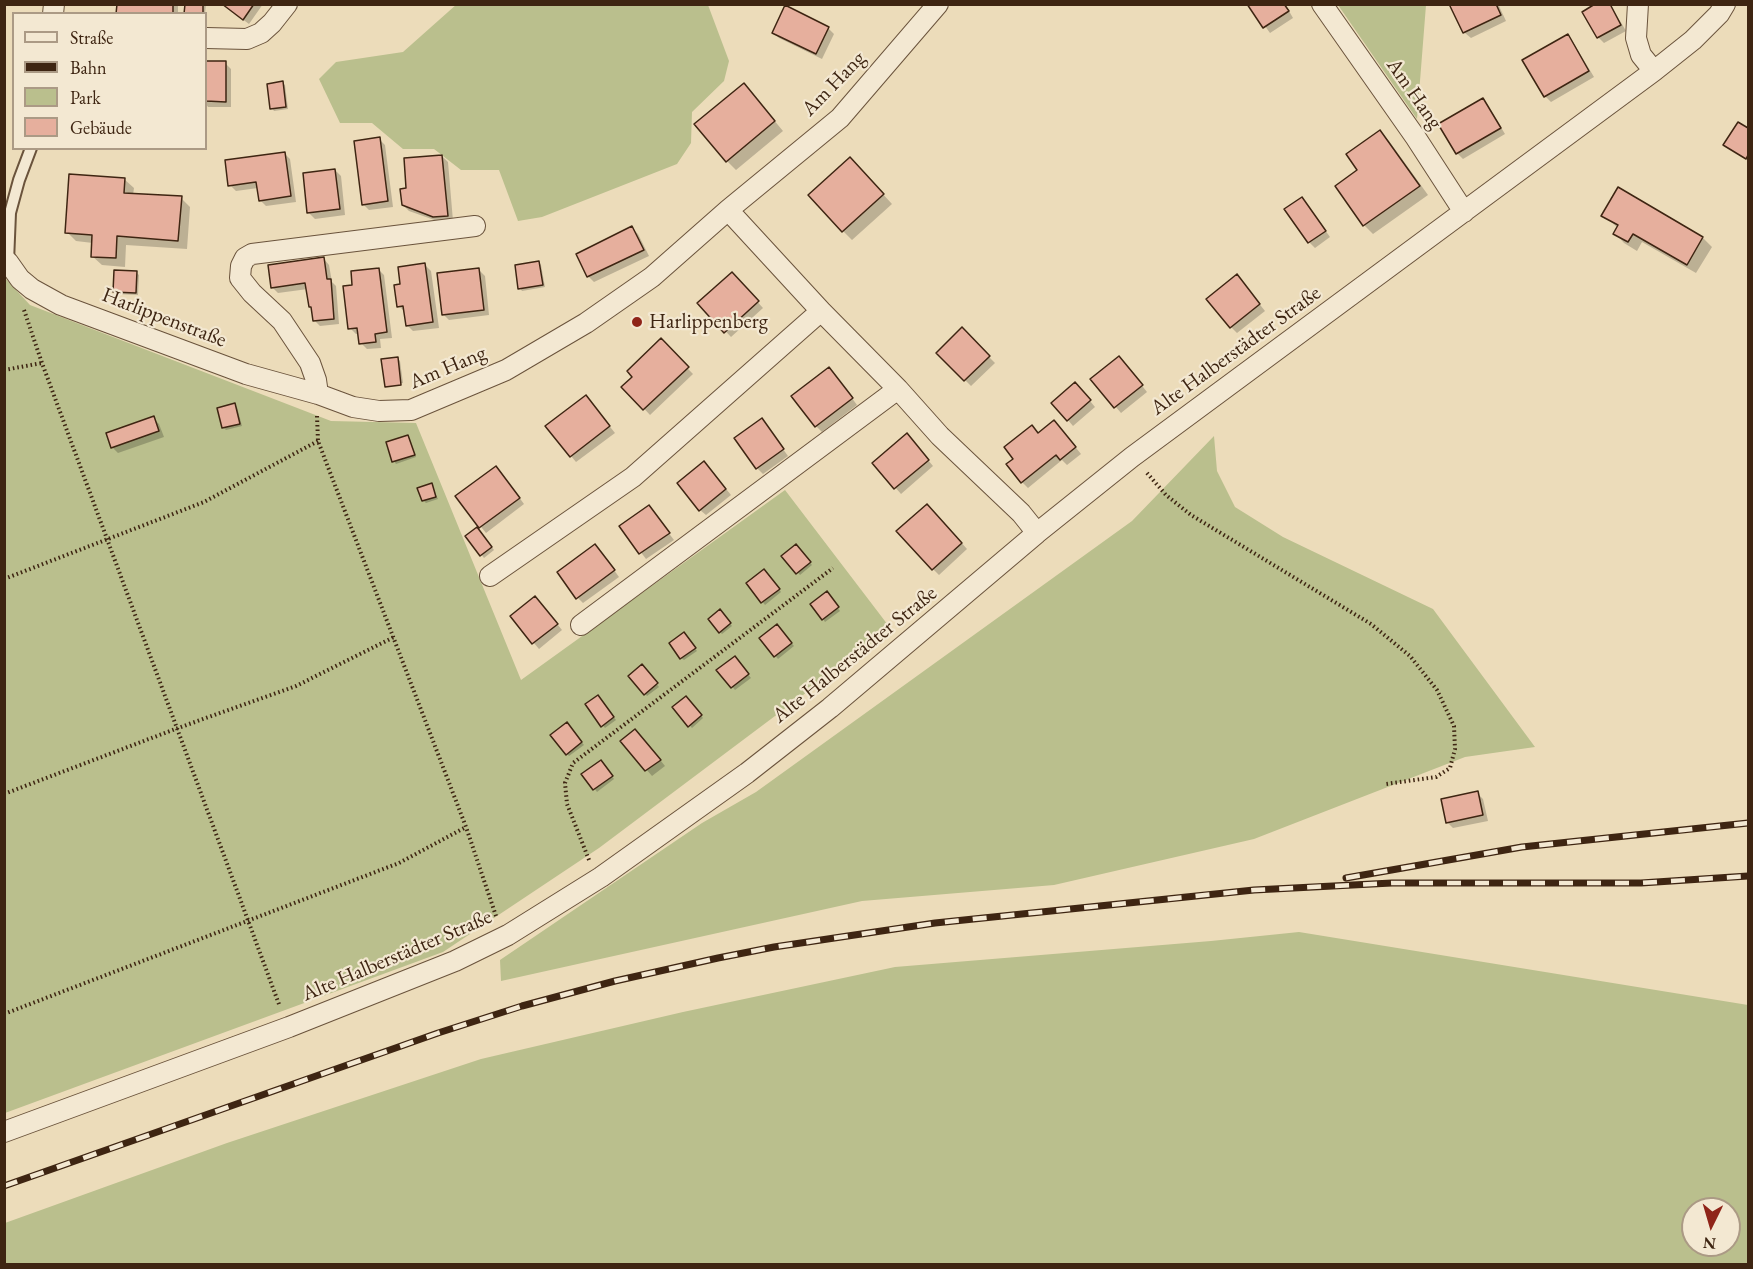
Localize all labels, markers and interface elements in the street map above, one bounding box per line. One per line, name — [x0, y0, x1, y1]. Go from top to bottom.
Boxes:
legend — [12, 12, 207, 150]
text: Straße — [70, 26, 113, 49]
street label: Am Hang — [797, 46, 871, 122]
street label: Am Hang — [1381, 54, 1447, 134]
text: Bahn — [70, 56, 107, 79]
text: Park — [70, 86, 101, 109]
text: Gebäude — [70, 116, 132, 139]
street label: Alte Halberstädter Straße — [1146, 281, 1326, 421]
street label: Harlippenstraße — [98, 283, 230, 353]
place label: Harlippenberg — [649, 309, 768, 335]
marker: Harlippenberg — [630, 315, 644, 329]
street label: Am Hang — [406, 341, 490, 395]
street label: Alte Halberstädter Straße — [768, 581, 942, 729]
street label: Alte Halberstädter Straße — [298, 905, 496, 1007]
north arrow — [1681, 1197, 1741, 1257]
text: N — [1702, 1232, 1717, 1254]

